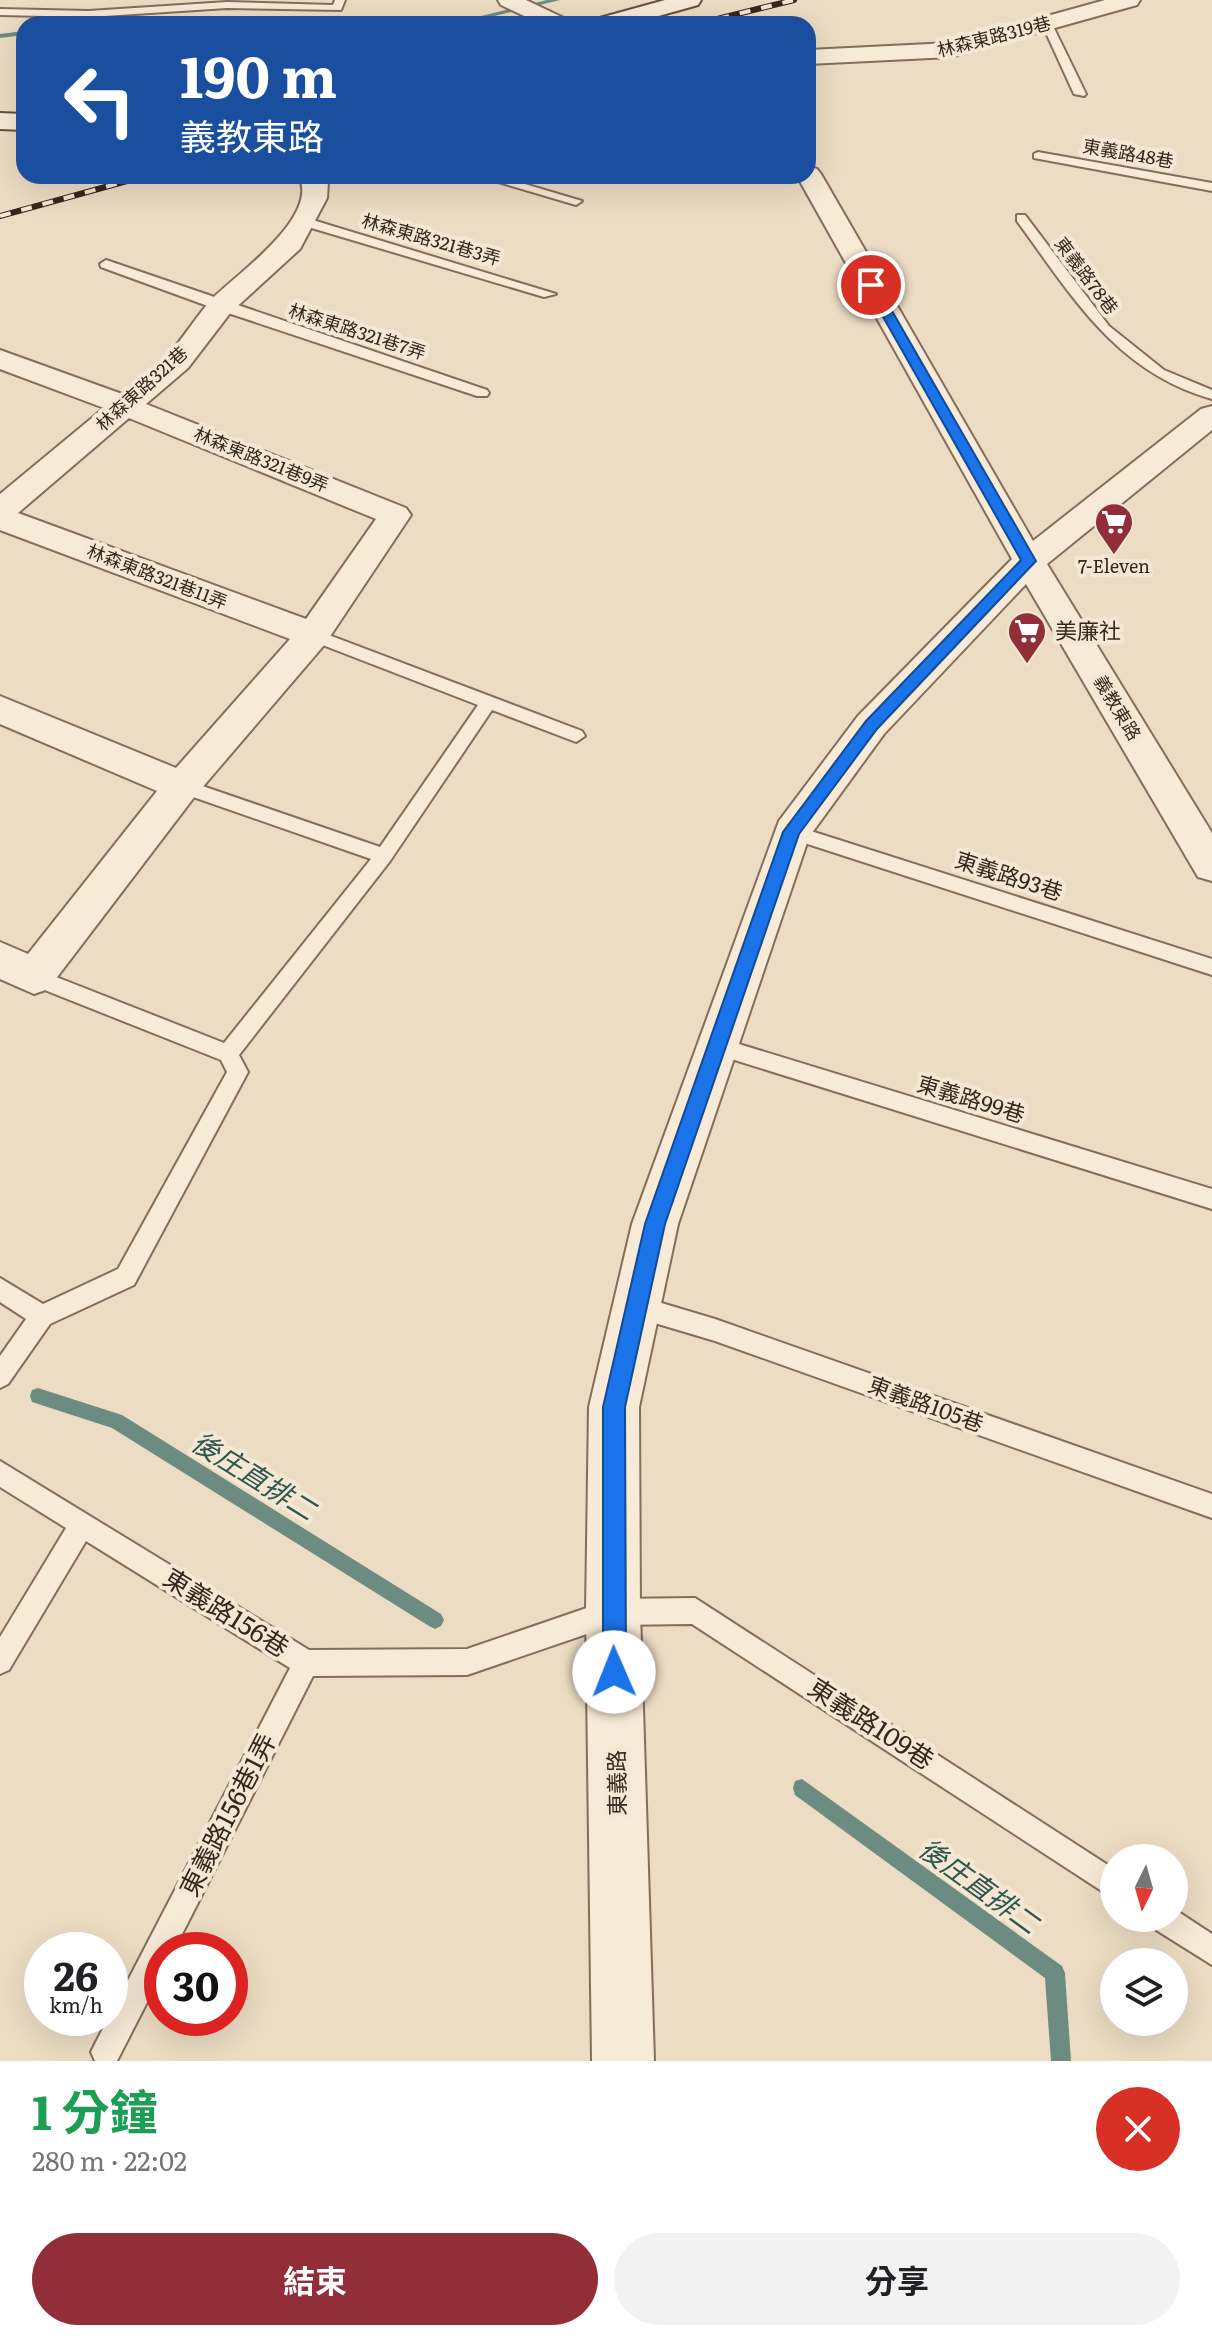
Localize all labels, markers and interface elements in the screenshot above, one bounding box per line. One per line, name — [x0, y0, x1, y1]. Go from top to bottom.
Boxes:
street label: 林森東路319巷 — [934, 8, 1053, 63]
text: 190 m — [180, 32, 337, 115]
icon: left — [48, 48, 152, 152]
text: 義教東路 — [180, 108, 324, 161]
street label: 東義路48巷 — [1081, 131, 1176, 174]
street label: 林森東路321巷3弄 — [359, 206, 504, 271]
street label: 東義路78巷 — [1049, 231, 1125, 320]
pin — [837, 251, 905, 319]
icon: arrive — [849, 263, 893, 307]
street label: 林森東路321巷7弄 — [285, 296, 430, 365]
street label: 林森東路321巷 — [89, 339, 193, 437]
street label: 林森東路321巷9弄 — [190, 419, 333, 498]
supermarket icon: 7-Eleven — [1093, 501, 1135, 556]
street label: 林森東路321巷11弄 — [83, 536, 232, 615]
place label: 7-Eleven — [1078, 552, 1150, 579]
supermarket icon: 美廉社 — [1006, 610, 1048, 665]
place label: 美廉社 — [1055, 613, 1121, 646]
street label: 義教東路 — [1088, 669, 1148, 745]
street label: 東義路93巷 — [951, 842, 1068, 907]
street label: 東義路99巷 — [914, 1066, 1029, 1130]
street label: 東義路105巷 — [864, 1366, 989, 1439]
water label: 後庄直排二 — [185, 1419, 326, 1530]
street label: 東義路156巷 — [157, 1557, 298, 1665]
position arrow — [572, 1630, 656, 1714]
street label: 東義路109巷 — [802, 1667, 943, 1777]
street label: 東義路156巷1弄 — [168, 1726, 284, 1902]
street label: 東義路 — [598, 1750, 633, 1816]
water label: 後庄直排二 — [911, 1826, 1050, 1943]
north arrow — [1100, 1844, 1188, 1932]
map controls — [1100, 1844, 1188, 2036]
speed limit sign: 30 — [144, 1932, 248, 2036]
text: 26 — [54, 1944, 98, 2003]
button: layers — [1100, 1948, 1188, 2036]
text: km/h — [49, 1989, 103, 2019]
text: 1 分鐘 — [32, 2074, 157, 2145]
button: close — [1096, 2087, 1180, 2171]
text: 280 m · 22:02 — [32, 2140, 187, 2179]
button: 結束 — [32, 2233, 598, 2325]
button: 分享 — [614, 2233, 1180, 2325]

